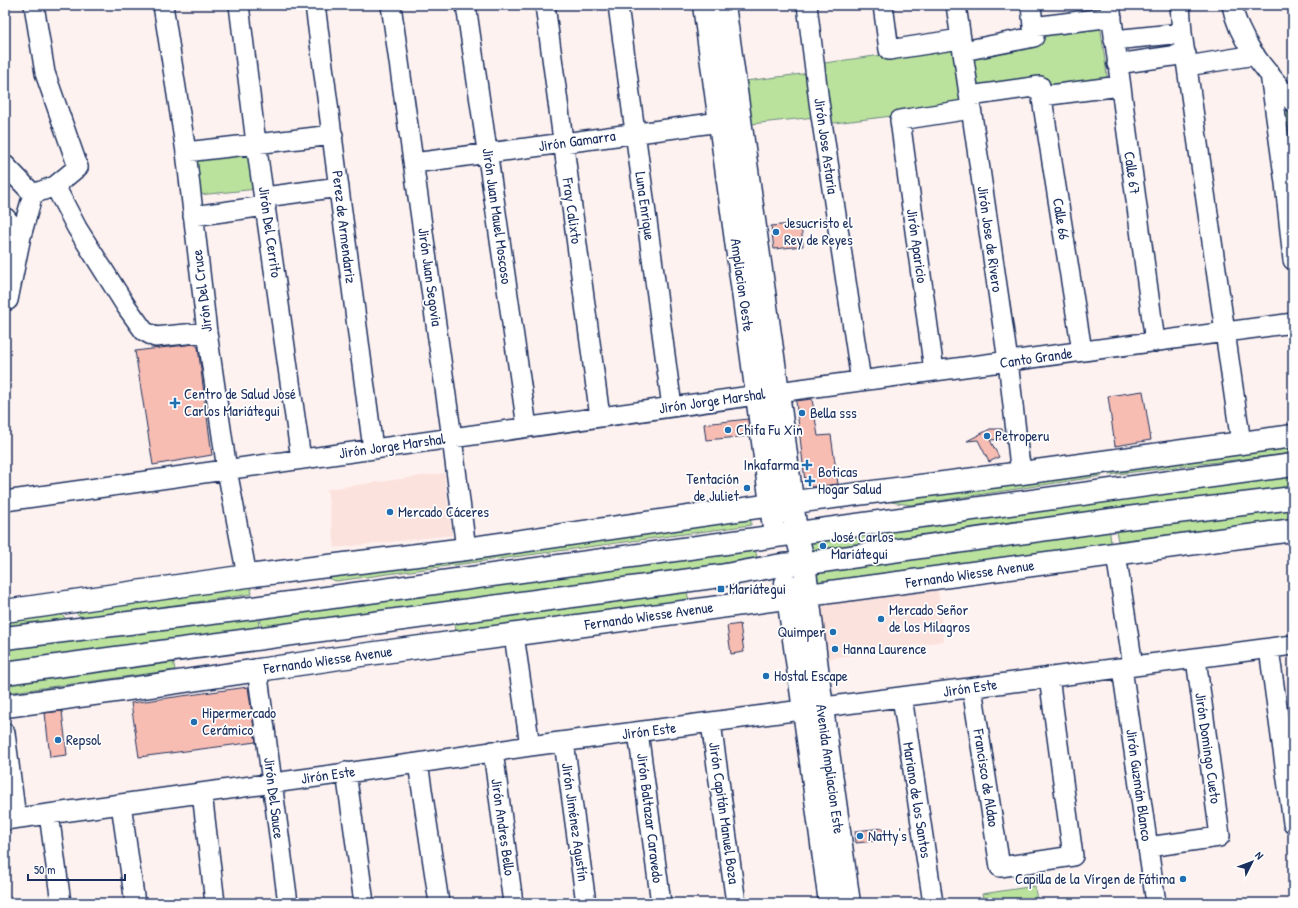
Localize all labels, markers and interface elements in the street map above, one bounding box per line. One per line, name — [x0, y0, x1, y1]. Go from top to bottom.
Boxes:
street label: Jirón Jose Astaria — [809, 96, 844, 195]
street label: Jirón Gamarra — [537, 125, 617, 156]
street label: Jirón Juan Mauel Moscoso — [478, 146, 517, 285]
street label: Calle 67 — [1119, 150, 1146, 196]
street label: Perez de Armendariz — [327, 169, 362, 285]
street label: Luna Enrique — [630, 170, 661, 242]
street label: Fray Calixto — [557, 176, 588, 245]
street label: Jirón Jose de Rivero — [973, 184, 1008, 293]
street label: Jirón Del Cerrito — [254, 185, 287, 279]
street label: Calle 66 — [1048, 197, 1075, 241]
street label: Jirón Aparicio — [902, 207, 933, 285]
place label: Jesucristo el Rey de Reyes — [784, 212, 853, 250]
street label: Jirón Juan Segovia — [413, 226, 448, 328]
marker: Jesucristo el Rey de Reyes — [771, 227, 781, 237]
street label: Ampliacion Oeste — [726, 237, 759, 333]
street label: Jirón Del Cruce — [186, 248, 217, 334]
street label: Canto Grande — [998, 342, 1074, 373]
place label: Centro de Salud José Carlos Mariátegui — [184, 383, 296, 421]
street label: Jirón Jorge Marshal — [658, 383, 766, 418]
marker: Centro de Salud José Carlos Mariátegui — [169, 397, 181, 409]
place label: Bella sss — [810, 402, 857, 423]
marker: Bella sss — [797, 408, 807, 418]
place label: Chifa Fu Xin — [736, 419, 803, 440]
marker: Chifa Fu Xin — [723, 425, 733, 435]
place label: Petroperu — [995, 425, 1049, 446]
street label: Jirón Jorge Marshal — [338, 428, 446, 463]
marker: Petroperu — [982, 431, 992, 441]
place label: Inkafarma — [743, 454, 799, 475]
marker: Inkafarma — [802, 460, 812, 470]
place label: Boticas Hogar Salud — [818, 461, 882, 499]
place label: Tentación de Juliet — [686, 468, 740, 506]
marker: Boticas Hogar Salud — [805, 476, 815, 486]
marker: Tentación de Juliet — [742, 483, 752, 493]
place label: Mercado Cáceres — [398, 501, 489, 522]
marker: Mercado Cáceres — [385, 507, 395, 517]
place label: José Carlos Mariátegui — [831, 526, 894, 564]
marker: José Carlos Mariátegui — [818, 541, 828, 551]
street label: Fernando Wiesse Avenue — [903, 554, 1036, 593]
place label: Mariátegui — [729, 578, 786, 599]
marker: Mariátegui — [716, 584, 726, 594]
street label: Fernando Wiesse Avenue — [582, 596, 715, 635]
place label: Mercado Señor de los Milagros — [889, 599, 970, 637]
marker: Mercado Señor de los Milagros — [876, 614, 886, 624]
place label: Quimper — [777, 621, 825, 642]
marker: Quimper — [828, 627, 838, 637]
place label: Hanna Laurence — [843, 638, 927, 659]
street label: Fernando Wiesse Avenue — [261, 640, 394, 679]
marker: Hanna Laurence — [830, 644, 840, 654]
place label: Hostal Escape — [774, 665, 848, 686]
marker: Hostal Escape — [761, 671, 771, 681]
street label: Jirón Este — [941, 673, 998, 702]
street label: Jirón Domingo Cueto — [1190, 691, 1227, 805]
place label: Hipermercado Cerámico — [202, 702, 276, 740]
street label: Avenida Ampliacion Este — [811, 703, 850, 835]
marker: Hipermercado Cerámico — [189, 717, 199, 727]
street label: Jirón Este — [621, 717, 677, 744]
street label: Francisco de Aldao — [968, 727, 1005, 828]
street label: Jirón Guzmán Blanco — [1121, 728, 1158, 842]
place label: Repsol — [66, 729, 101, 750]
marker: Repsol — [53, 735, 63, 745]
street label: Mariano de los Santos — [898, 740, 937, 860]
street label: Jirón Capitán Manuel Boza — [704, 741, 745, 885]
street label: Jirón Baltazar Caravedo — [632, 752, 669, 884]
street label: Jirón Del Sauce — [259, 756, 290, 840]
street label: Jirón Este — [299, 760, 356, 789]
street label: Jirón Jiménez Agustín — [557, 761, 594, 883]
street label: Jirón Andres Bello — [486, 777, 521, 877]
place label: Natty's — [868, 825, 907, 846]
marker: Natty's — [855, 831, 865, 841]
north arrow — [1232, 842, 1272, 882]
text: N — [1252, 848, 1267, 862]
scale bar — [28, 856, 125, 882]
text: 50 m — [34, 861, 55, 878]
place label: Capilla de la Vírgen de Fátima — [1015, 868, 1175, 889]
marker: Capilla de la Vírgen de Fátima — [1178, 874, 1188, 884]

